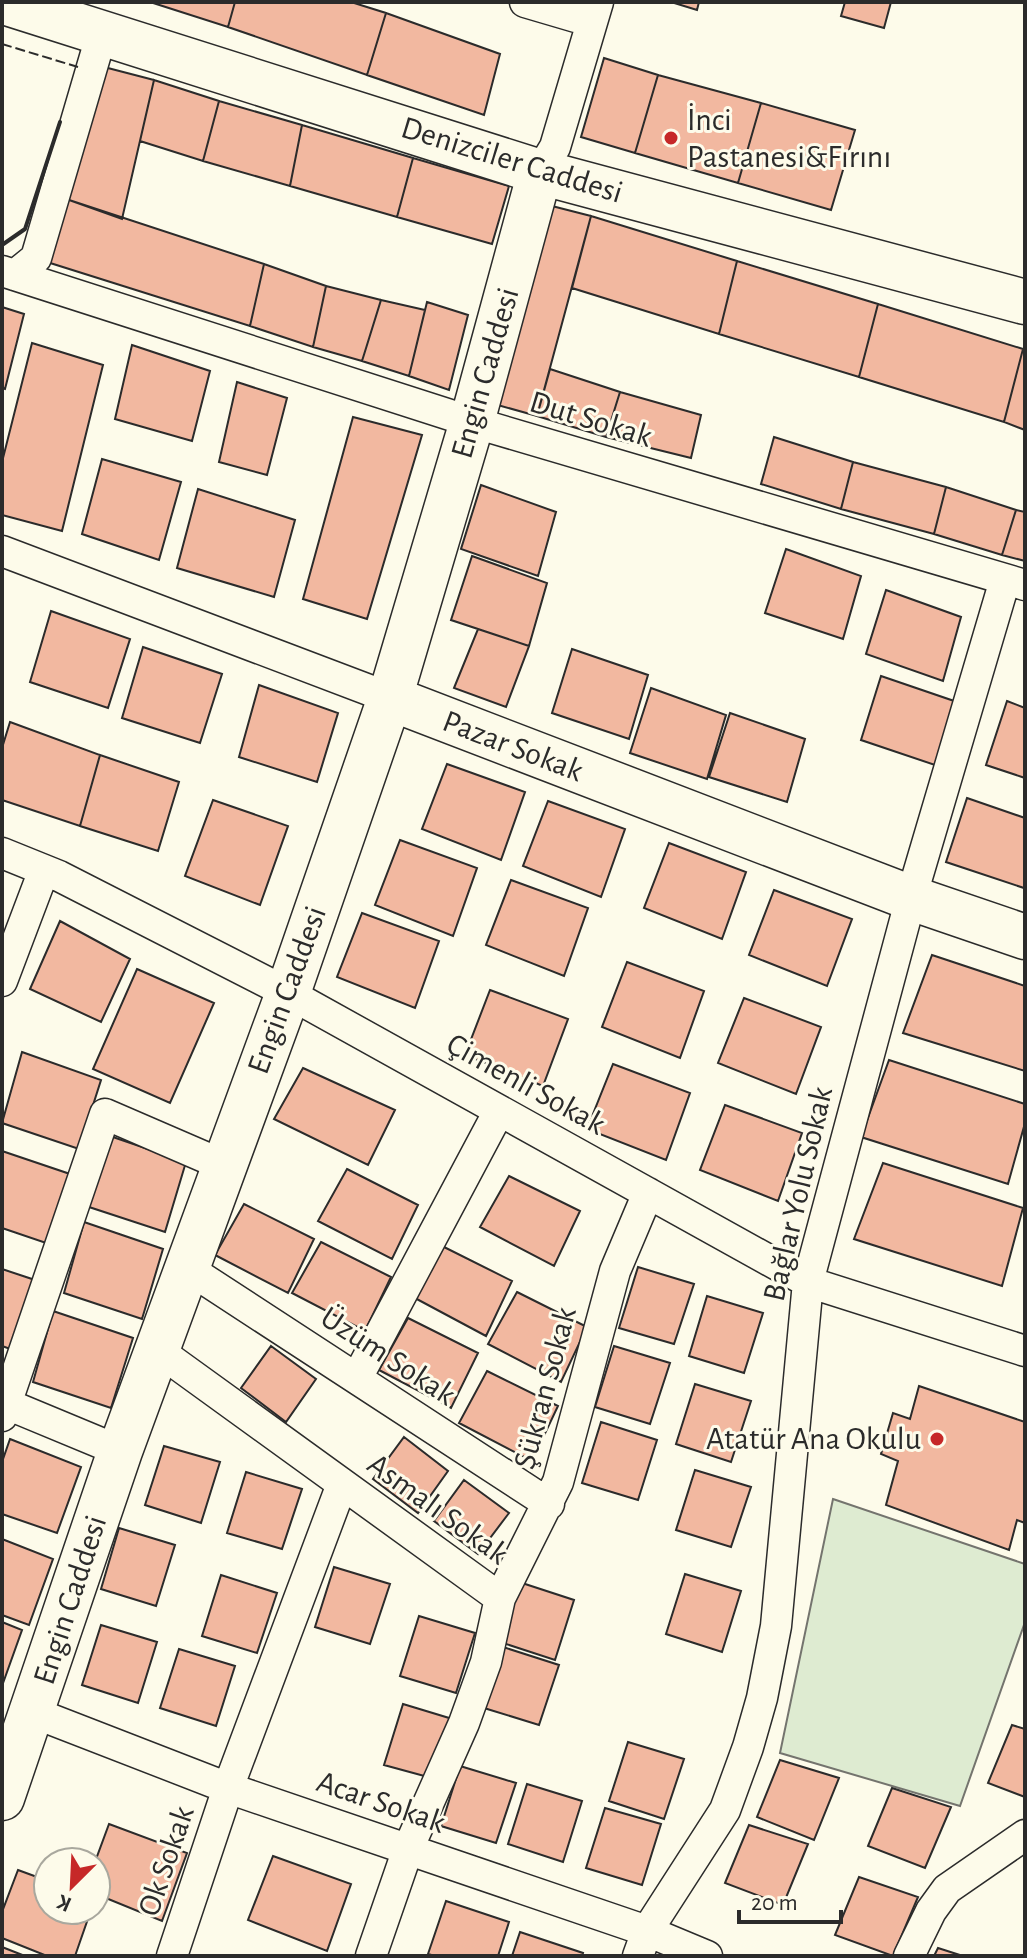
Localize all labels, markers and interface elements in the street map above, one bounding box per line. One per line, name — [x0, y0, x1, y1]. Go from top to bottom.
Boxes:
place label: İnci Pastanesi&Fırını — [687, 103, 891, 173]
street label: Denizciler Caddesi — [398, 111, 626, 209]
marker: İnci Pastanesi&Fırını — [662, 129, 680, 147]
street label: Engin Caddesi — [445, 284, 525, 462]
street label: Dut Sokak — [526, 385, 656, 453]
street label: Pazar Sokak — [438, 705, 588, 787]
street label: Engin Caddesi — [242, 902, 332, 1078]
street label: Çimenli Sokak — [441, 1027, 611, 1141]
street label: Bağlar Yolu Sokak — [758, 1083, 838, 1304]
street label: Üzüm Sokak — [315, 1300, 462, 1411]
street label: Şükran Sokak — [508, 1303, 582, 1472]
place label: Atatür Ana Okulu — [706, 1423, 921, 1455]
marker: Atatür Ana Okulu — [928, 1430, 946, 1448]
street label: Asmalı Sokak — [362, 1448, 515, 1571]
street label: Engin Caddesi — [28, 1512, 112, 1688]
street label: Acar Sokak — [313, 1765, 450, 1839]
street label: Ok Sokak — [132, 1802, 200, 1920]
north arrow — [32, 1846, 112, 1926]
scale bar — [739, 1874, 841, 1924]
text: K — [53, 1890, 75, 1916]
text: 20 m — [751, 1891, 798, 1915]

